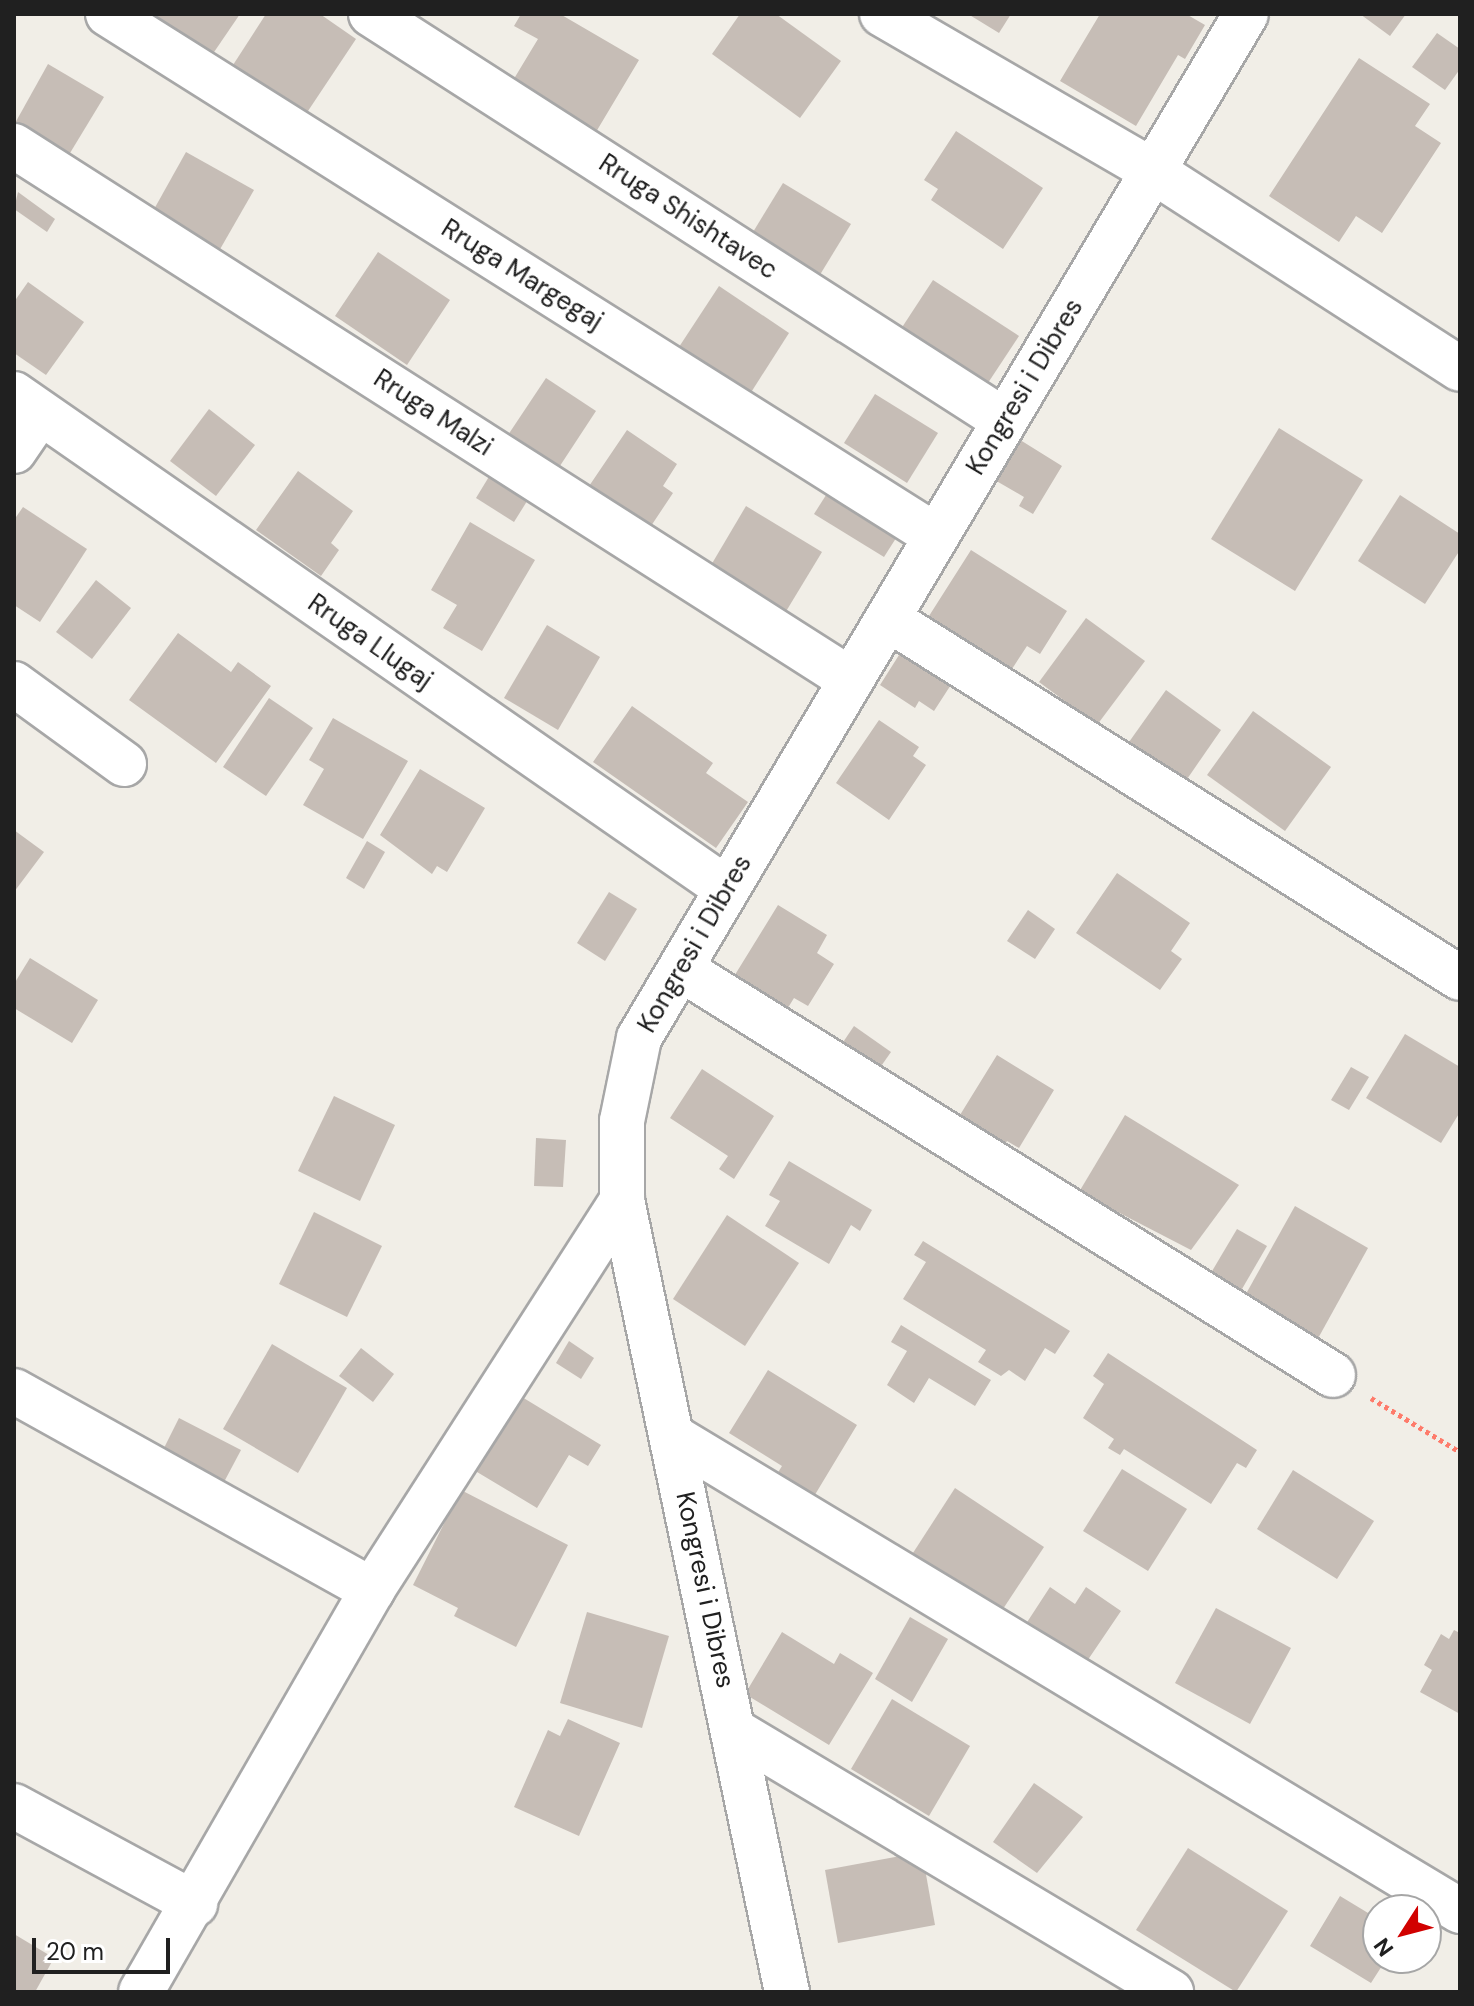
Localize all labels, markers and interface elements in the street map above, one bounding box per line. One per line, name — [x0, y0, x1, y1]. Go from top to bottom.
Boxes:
street label: Rruga Shishtavec — [593, 148, 783, 286]
street label: Rruga Margegaj — [436, 213, 608, 337]
street label: Kongresi i Dibres — [960, 293, 1090, 481]
street label: Rruga Malzi — [368, 363, 498, 463]
street label: Rruga Llugaj — [302, 588, 438, 696]
street label: Kongresi i Dibres — [632, 850, 758, 1038]
street label: Kongresi i Dibres — [669, 1489, 741, 1691]
north arrow — [1362, 1894, 1442, 1974]
scale bar — [36, 1922, 174, 1972]
text: N — [1367, 1932, 1400, 1962]
text: 20 m — [46, 1936, 104, 1967]

